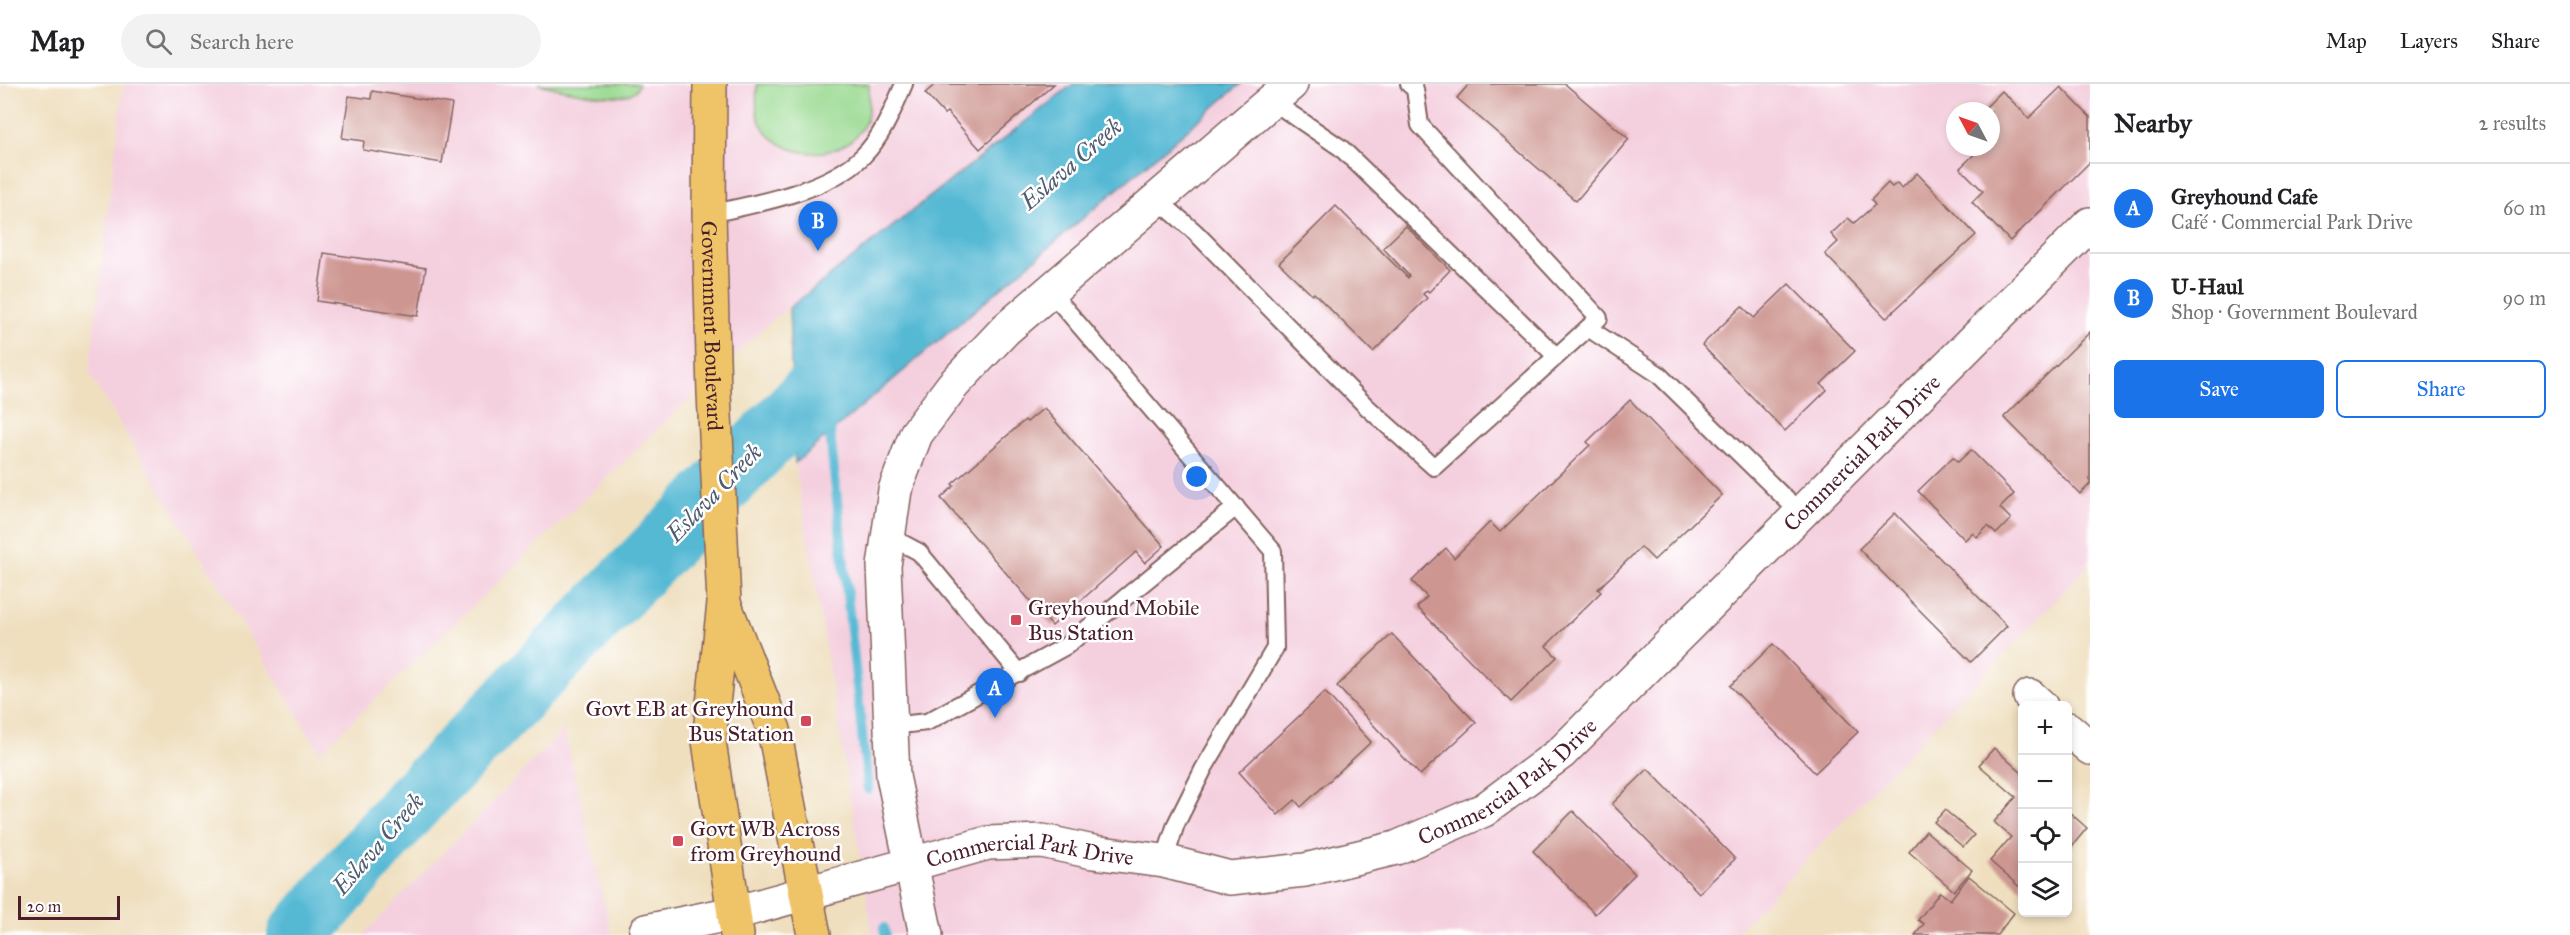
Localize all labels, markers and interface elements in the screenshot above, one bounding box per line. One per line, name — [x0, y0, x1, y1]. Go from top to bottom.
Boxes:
search box — [121, 14, 541, 68]
text: Map — [30, 24, 85, 59]
icon: search — [142, 25, 175, 58]
text: Search here — [190, 28, 294, 55]
text: Map — [2326, 28, 2367, 54]
text: Layers — [2400, 28, 2458, 54]
text: Share — [2491, 28, 2540, 54]
north arrow — [1946, 102, 2000, 156]
text: Nearby — [2114, 107, 2192, 139]
water label: Eslava Creek — [1013, 111, 1128, 217]
text: 2 results — [2478, 111, 2546, 135]
text: Greyhound Cafe — [2171, 183, 2318, 210]
text: A — [2127, 196, 2140, 220]
text: 60 m — [2503, 196, 2546, 220]
pin: B — [798, 202, 838, 251]
text: Café · Commercial Park Drive — [2171, 210, 2413, 234]
street label: Government Boulevard — [696, 220, 729, 432]
text: U-Haul — [2171, 273, 2243, 300]
text: B — [2127, 286, 2140, 310]
text: 90 m — [2503, 286, 2546, 310]
text: Shop · Government Boulevard — [2171, 300, 2418, 324]
button: Save — [2114, 360, 2324, 418]
button: Share — [2336, 360, 2546, 418]
street label: Commercial Park Drive — [1777, 368, 1946, 537]
water label: Eslava Creek — [659, 437, 769, 549]
your location — [1182, 462, 1211, 491]
place label: Greyhound Mobile Bus Station — [1028, 594, 1200, 646]
marker: Greyhound Mobile Bus Station — [1009, 613, 1023, 627]
pin: A — [976, 668, 1014, 718]
place label: Govt EB at Greyhound Bus Station — [585, 695, 794, 747]
map controls — [2018, 701, 2072, 917]
button: + — [2018, 701, 2072, 755]
street label: Commercial Park Drive — [1414, 712, 1602, 850]
marker: Govt EB at Greyhound Bus Station — [799, 714, 813, 728]
button: − — [2018, 755, 2072, 809]
water label: Eslava Creek — [325, 787, 431, 902]
button: locate — [2018, 809, 2072, 863]
place label: Govt WB Across from Greyhound — [690, 815, 841, 867]
street label: Commercial Park Drive — [923, 827, 1135, 873]
marker: Govt WB Across from Greyhound — [671, 834, 685, 848]
button: layers — [2018, 863, 2072, 917]
scale bar — [18, 893, 120, 920]
text: 20 m — [27, 897, 61, 916]

